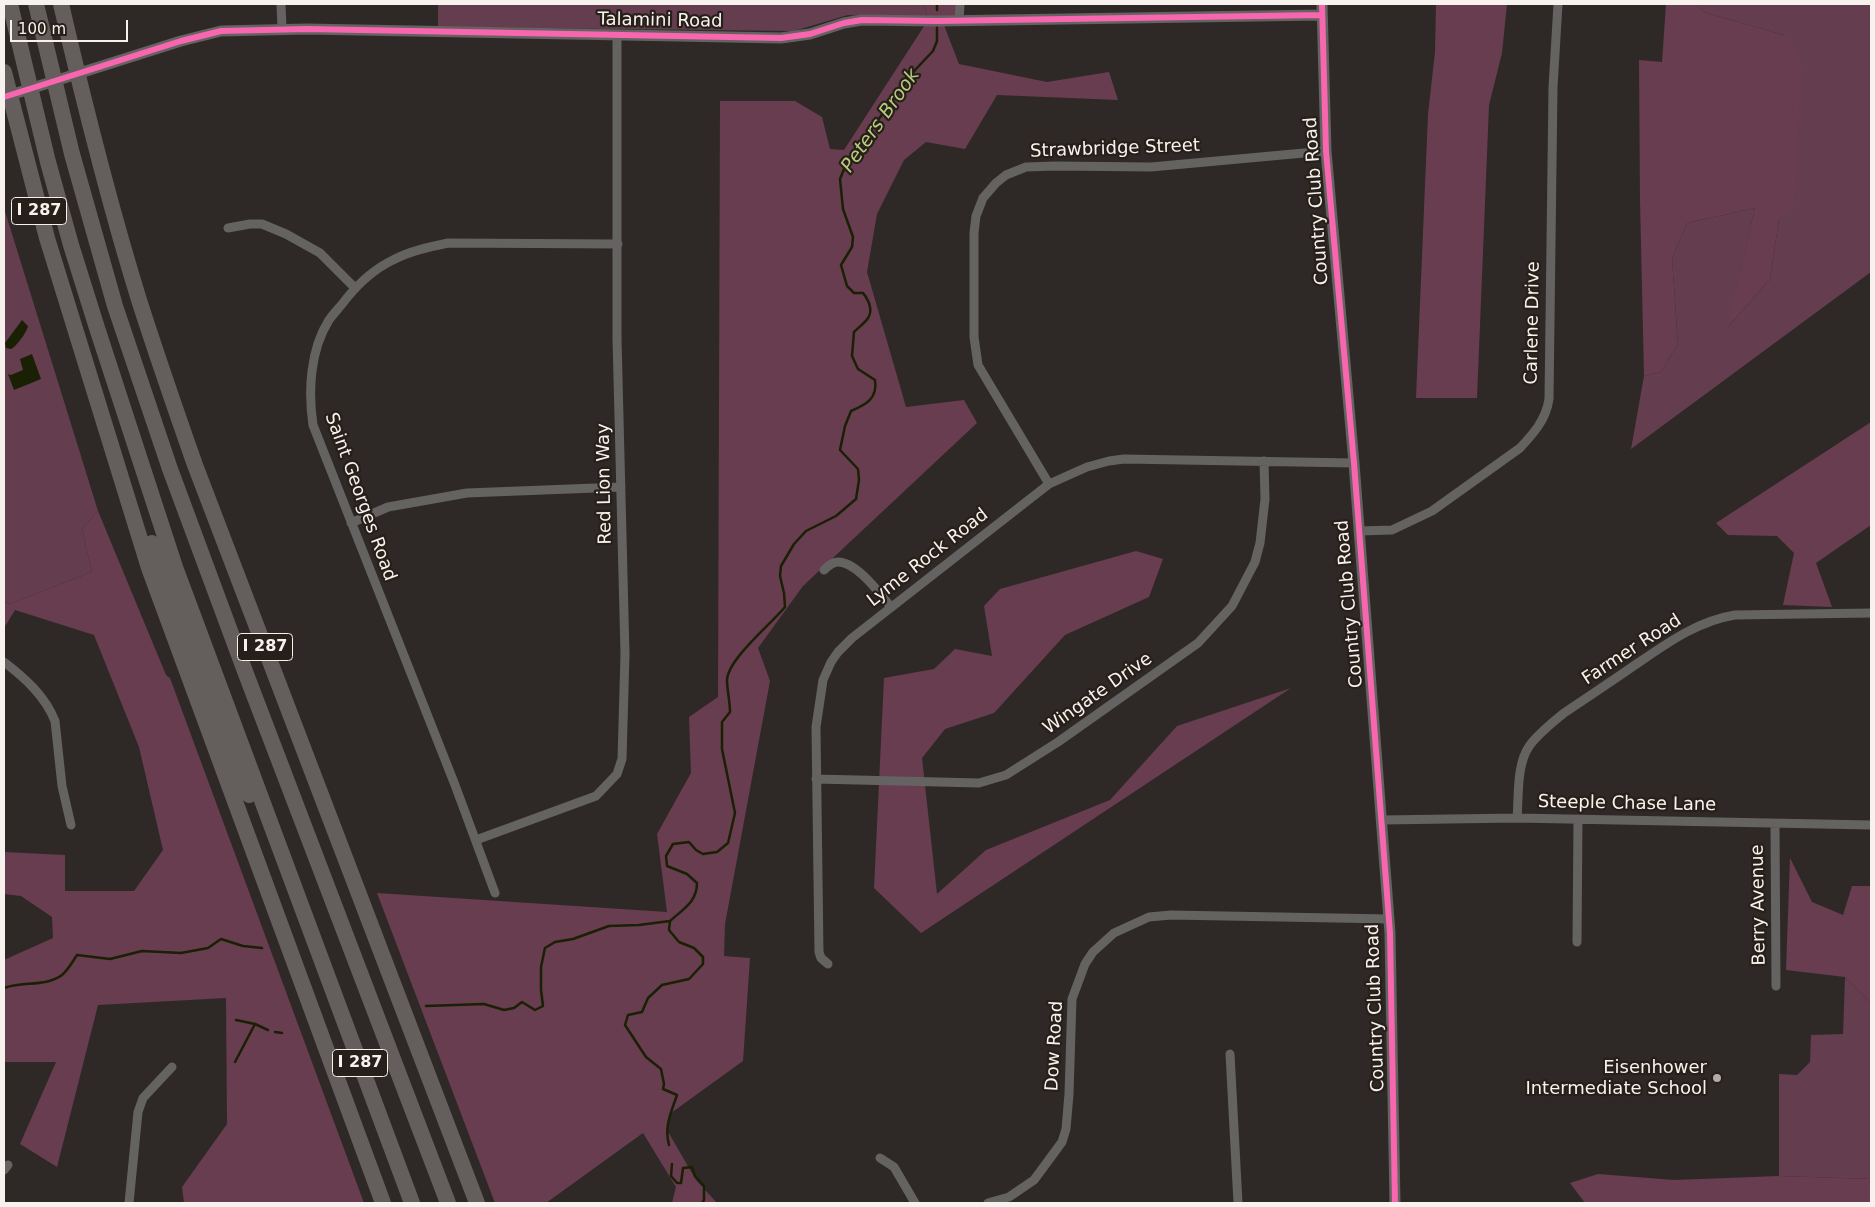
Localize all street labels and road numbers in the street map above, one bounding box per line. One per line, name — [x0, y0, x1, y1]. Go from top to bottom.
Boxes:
street label: Talamini Road — [597, 9, 723, 33]
street label: Country Club Road — [1300, 116, 1334, 286]
street label: Strawbridge Street — [1030, 135, 1200, 163]
road number: I 287 — [12, 198, 66, 225]
street label: Carlene Drive — [1521, 261, 1545, 385]
street label: Saint Georges Road — [319, 410, 401, 584]
street label: Red Lion Way — [593, 423, 617, 545]
street label: Lyme Rock Road — [863, 504, 993, 612]
street label: Country Club Road — [1332, 519, 1368, 689]
street label: Farmer Road — [1578, 610, 1686, 690]
road number: I 287 — [238, 634, 292, 660]
street label: Wingate Drive — [1039, 648, 1157, 740]
street label: Steeple Chase Lane — [1538, 792, 1716, 816]
street label: Berry Avenue — [1747, 844, 1771, 966]
street label: Country Club Road — [1362, 923, 1390, 1093]
street label: Dow Road — [1042, 1000, 1068, 1092]
road number: I 287 — [332, 1050, 388, 1076]

